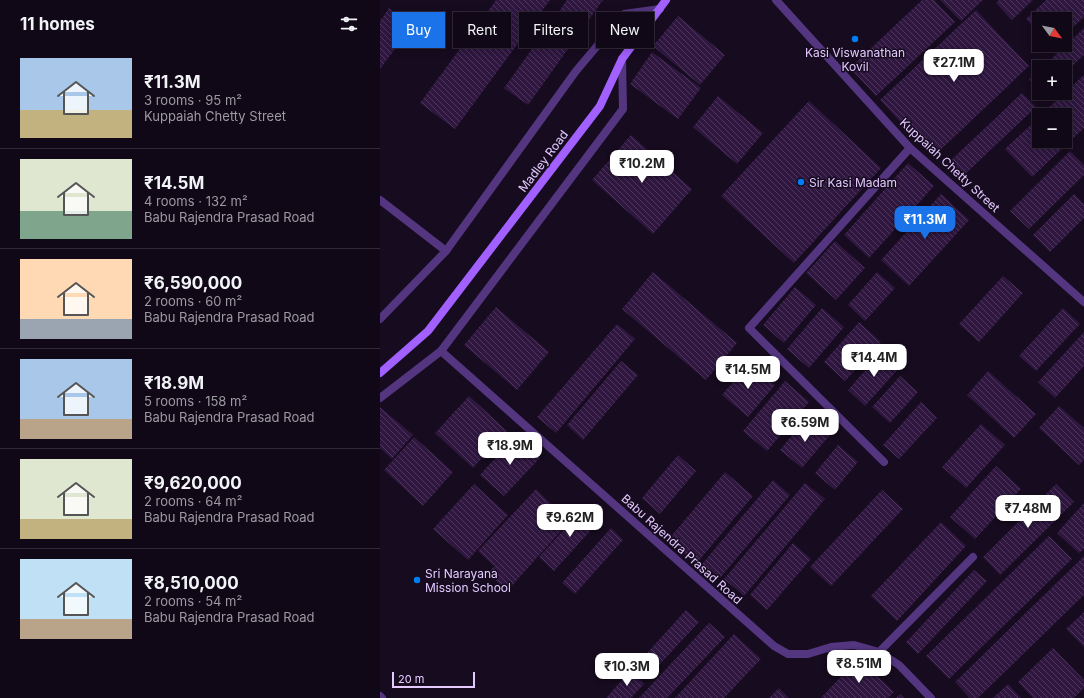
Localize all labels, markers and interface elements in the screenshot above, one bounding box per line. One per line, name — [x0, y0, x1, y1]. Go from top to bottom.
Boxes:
chip: Buy — [392, 12, 445, 48]
chip: Rent — [453, 12, 511, 48]
chip: Filters — [519, 12, 588, 48]
chip: New — [596, 12, 654, 48]
north arrow — [1032, 12, 1072, 52]
map controls — [1032, 12, 1072, 148]
icon: filters — [338, 13, 360, 35]
text: 11 homes — [20, 14, 95, 34]
marker: Kasi Viswanathan Kovil — [850, 34, 860, 44]
place label: Kasi Viswanathan Kovil — [805, 45, 905, 74]
pin: ₹27.1M — [921, 49, 987, 83]
text: ₹27.1M — [933, 54, 975, 70]
button: + — [1032, 60, 1072, 100]
text: ₹11.3M — [144, 72, 200, 92]
icon: home — [52, 74, 100, 122]
text: 3 rooms · 95 m² — [144, 92, 242, 108]
text: Kuppaiah Chetty Street — [144, 108, 286, 124]
button: − — [1032, 108, 1072, 148]
street label: Kuppaiah Chetty Street — [897, 115, 1003, 215]
street label: Madley Road — [515, 127, 571, 195]
pin: ₹10.2M — [609, 150, 675, 184]
text: ₹10.2M — [619, 155, 665, 171]
text: ₹14.5M — [144, 173, 204, 193]
icon: home — [52, 175, 100, 223]
place label: Sir Kasi Madam — [809, 175, 897, 190]
marker: Sir Kasi Madam — [796, 177, 806, 187]
text: 4 rooms · 132 m² — [144, 193, 248, 209]
pin: ₹11.3M — [892, 206, 958, 240]
text: Babu Rajendra Prasad Road — [144, 209, 315, 225]
text: ₹11.3M — [903, 211, 947, 227]
text: ₹6,590,000 — [144, 273, 242, 293]
icon: home — [52, 275, 100, 323]
text: 2 rooms · 60 m² — [144, 293, 242, 309]
text: Babu Rajendra Prasad Road — [144, 309, 315, 325]
pin: ₹14.4M — [841, 344, 907, 378]
text: ₹14.4M — [851, 349, 897, 365]
pin: ₹14.5M — [715, 356, 781, 390]
text: ₹14.5M — [725, 361, 771, 377]
text: ₹18.9M — [144, 373, 204, 393]
icon: home — [52, 375, 100, 423]
text: 5 rooms · 158 m² — [144, 393, 247, 409]
text: Babu Rajendra Prasad Road — [144, 409, 315, 425]
pin: ₹6.59M — [772, 409, 838, 443]
text: ₹6.59M — [781, 414, 829, 430]
pin: ₹18.9M — [477, 432, 543, 466]
text: ₹18.9M — [487, 437, 533, 453]
text: ₹9,620,000 — [144, 473, 242, 493]
icon: home — [52, 475, 100, 523]
street label: Babu Rajendra Prasad Road — [618, 491, 746, 607]
text: 2 rooms · 64 m² — [144, 493, 242, 509]
pin: ₹7.48M — [995, 495, 1061, 529]
text: ₹7.48M — [1004, 500, 1052, 516]
pin: ₹9.62M — [537, 504, 603, 538]
text: Babu Rajendra Prasad Road — [144, 509, 315, 525]
text: ₹9.62M — [546, 509, 594, 525]
place label: Sri Narayana Mission School — [425, 566, 511, 595]
text: ₹8,510,000 — [144, 573, 239, 593]
icon: home — [52, 575, 100, 623]
marker: Sri Narayana Mission School — [412, 575, 422, 585]
text: 2 rooms · 54 m² — [144, 593, 242, 609]
text: Babu Rajendra Prasad Road — [144, 609, 315, 625]
pin: ₹8.51M — [826, 650, 892, 684]
pin: ₹10.3M — [594, 653, 660, 687]
text: ₹8.51M — [836, 655, 882, 671]
text: ₹10.3M — [604, 658, 650, 674]
scale bar — [392, 670, 475, 689]
text: 20 m — [398, 672, 424, 686]

